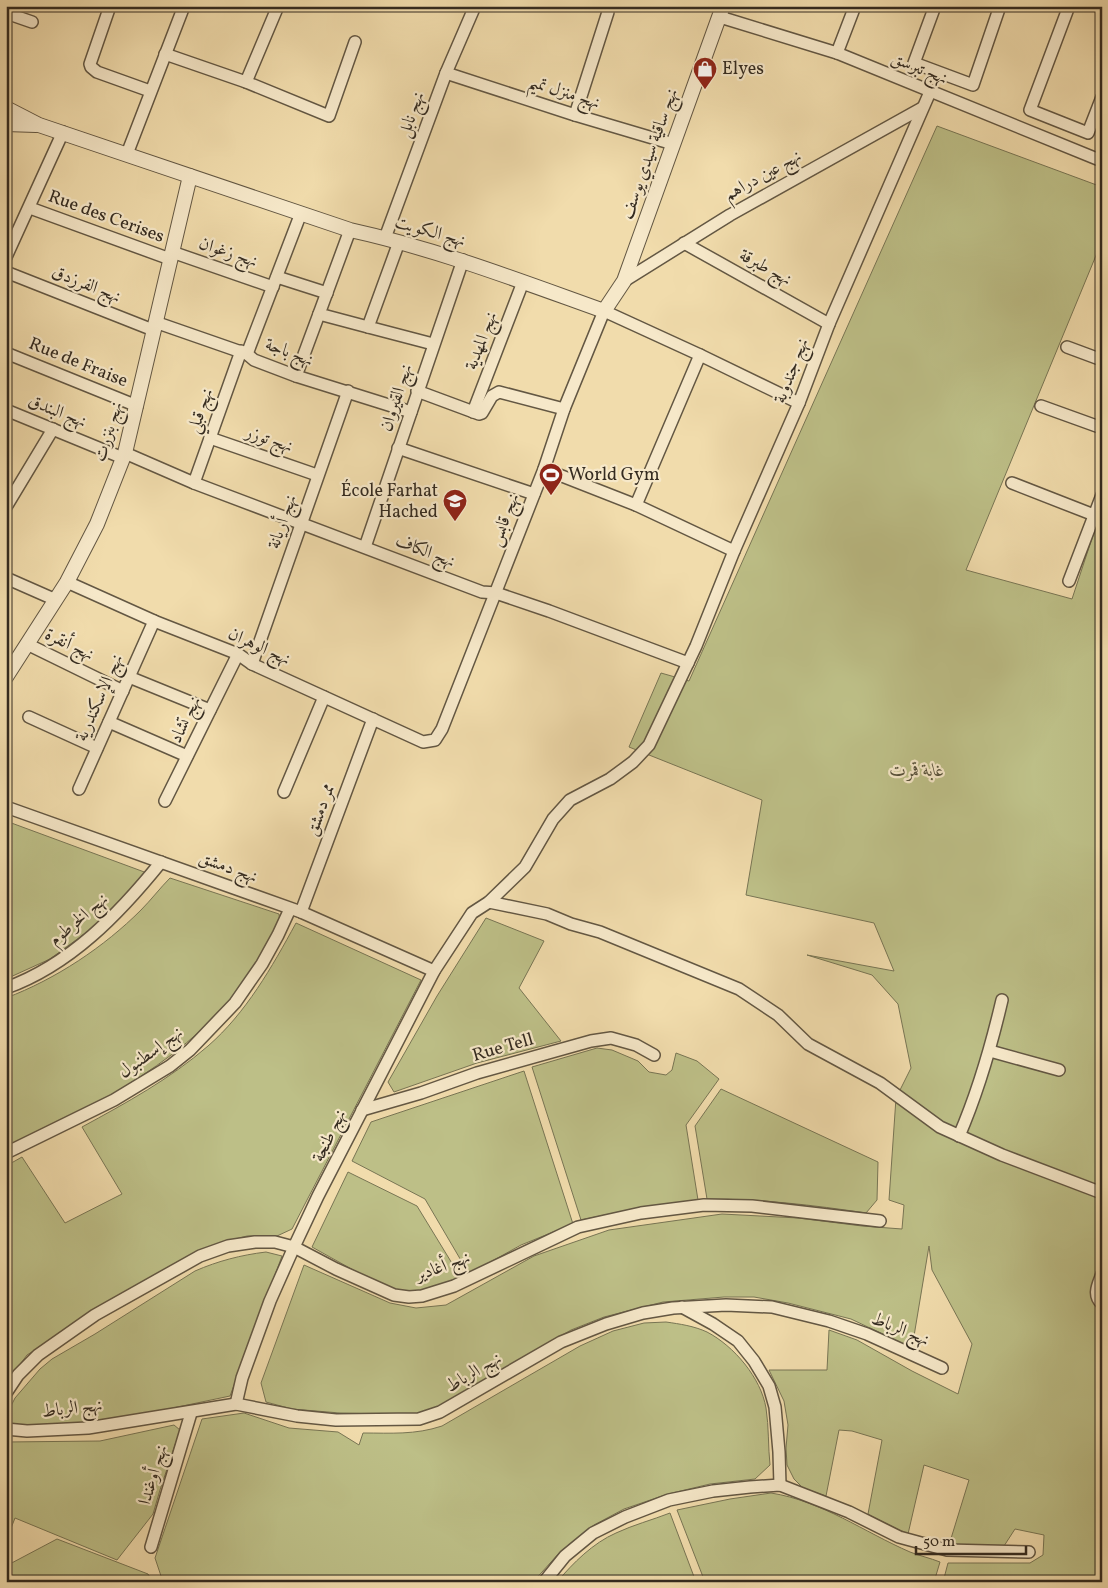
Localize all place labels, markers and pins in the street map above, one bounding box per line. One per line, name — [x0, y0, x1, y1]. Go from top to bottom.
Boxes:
shop icon: Elyes — [692, 56, 718, 90]
place label: Elyes — [722, 57, 764, 82]
sports icon: World Gym — [538, 462, 564, 496]
place label: World Gym — [568, 463, 660, 488]
place label: École Farhat Hached — [341, 479, 438, 525]
school or university icon: École Farhat Hached — [442, 488, 468, 522]

